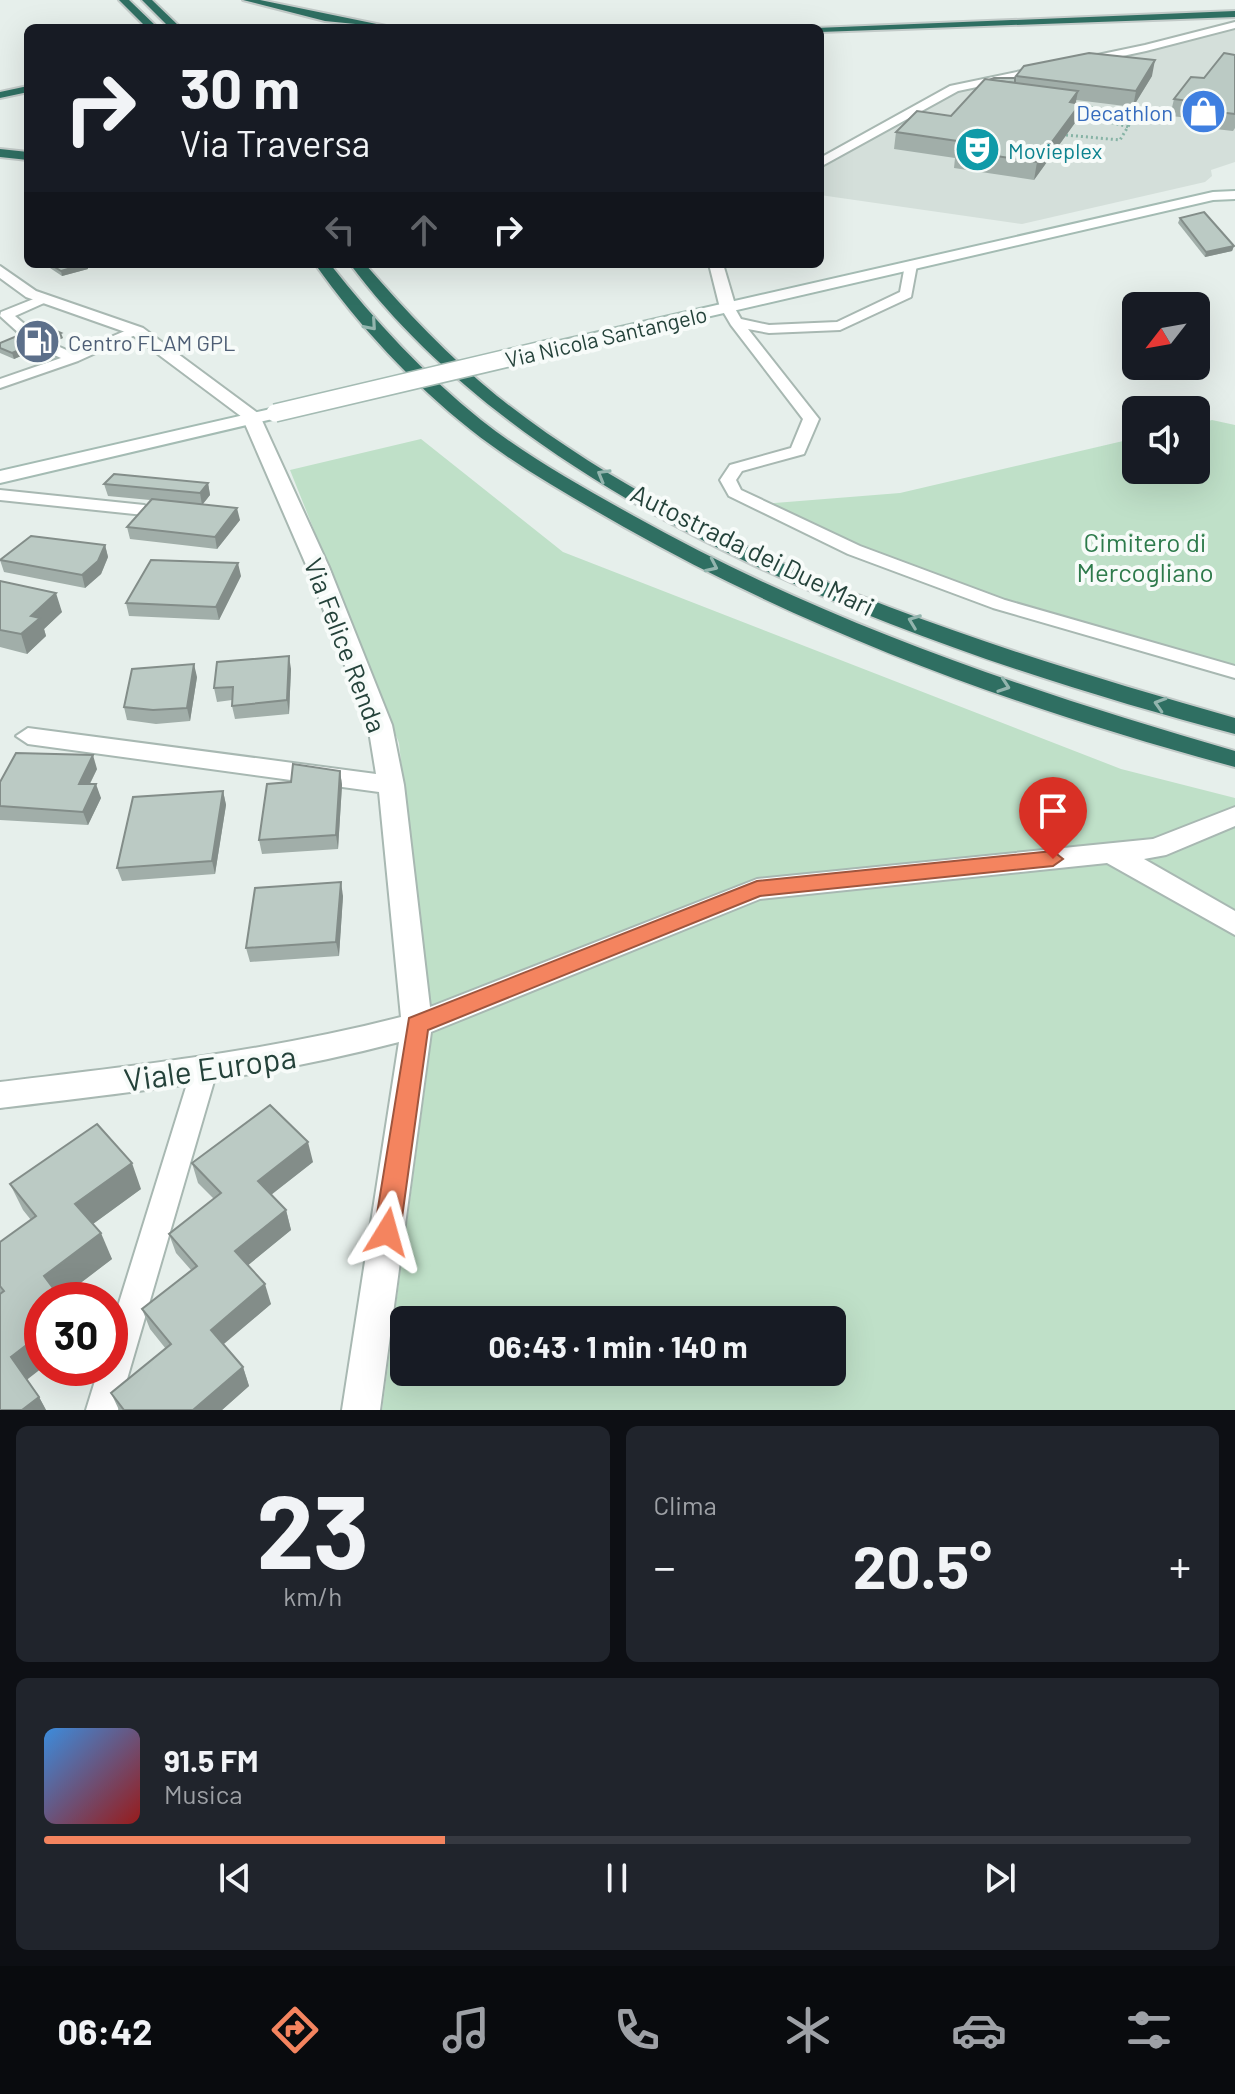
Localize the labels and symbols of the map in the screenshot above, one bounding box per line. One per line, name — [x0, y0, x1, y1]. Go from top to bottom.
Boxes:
shop icon: Decathlon — [1180, 88, 1228, 136]
place label: Decathlon — [1076, 99, 1173, 125]
theatre icon: Movieplex — [953, 126, 1001, 174]
place label: Movieplex — [1008, 137, 1102, 163]
north arrow — [1122, 292, 1210, 380]
street label: Via Nicola Santangelo — [503, 300, 709, 372]
one-way arrow — [361, 315, 376, 330]
fuel station icon: Centro FLAM GPL — [13, 318, 61, 366]
place label: Centro FLAM GPL — [68, 329, 236, 355]
one-way arrow — [597, 469, 612, 484]
street label: Autostrada dei Due Mari — [626, 477, 880, 621]
park label: Cimitero di Mercogliano — [1076, 526, 1214, 587]
street label: Via Felice Renda — [299, 553, 393, 737]
one-way arrow — [704, 556, 718, 572]
one-way arrow — [908, 614, 922, 631]
one-way arrow — [996, 677, 1010, 693]
one-way arrow — [1154, 697, 1167, 713]
pin — [1019, 777, 1087, 859]
street label: Viale Europa — [121, 1036, 299, 1098]
position arrow — [345, 1190, 429, 1274]
speed limit sign: 30 — [24, 1282, 128, 1386]

